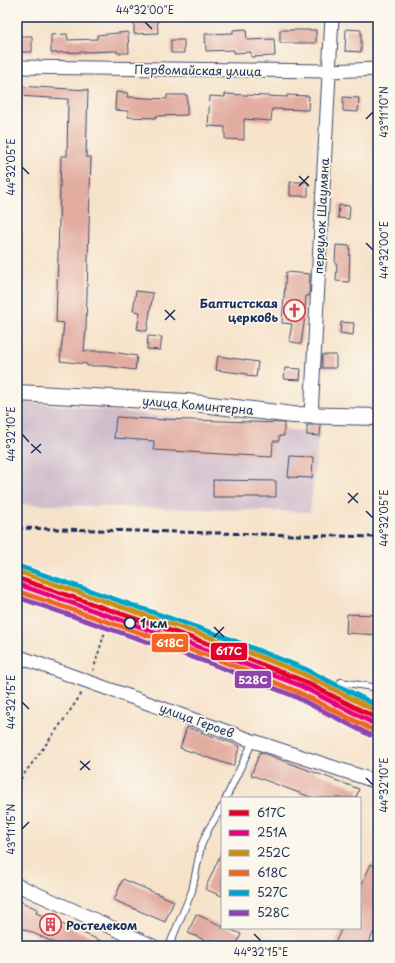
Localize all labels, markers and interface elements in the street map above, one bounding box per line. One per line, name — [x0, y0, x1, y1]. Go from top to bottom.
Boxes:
text: 44°32'00"E — [116, 2, 174, 17]
street label: Первомайская улица — [134, 60, 262, 80]
text: 43°11'10"N — [376, 86, 391, 138]
text: 44°32'05"E — [3, 139, 18, 195]
street label: переулок Шаумяна — [309, 157, 333, 274]
text: 44°32'00"E — [376, 221, 391, 279]
place label: Баптистская церковь — [200, 294, 278, 326]
church icon: Баптистская церковь — [281, 297, 307, 323]
street label: улица Коминтерна — [142, 391, 255, 419]
text: 44°32'10"E — [3, 406, 18, 462]
text: 44°32'05"E — [376, 490, 391, 546]
place label: 1 км — [140, 614, 168, 632]
marker: 1 км — [123, 616, 137, 630]
line badge: 618С — [151, 633, 189, 653]
text: 618С — [156, 634, 184, 651]
line badge: 617C — [210, 642, 248, 661]
text: 617C — [216, 642, 242, 659]
line badge: 528С — [234, 670, 272, 689]
text: 528С — [238, 671, 268, 688]
text: 44°32'15"E — [3, 675, 18, 729]
street label: улица Героев — [157, 698, 237, 742]
text: 44°32'10"E — [376, 757, 391, 813]
legend — [221, 797, 361, 929]
text: 43°11'15"N — [3, 803, 18, 854]
text: 617C — [257, 803, 286, 821]
text: 251А — [257, 823, 287, 841]
text: 252С — [257, 843, 290, 861]
text: 618С — [257, 863, 288, 881]
text: 527С — [257, 883, 288, 901]
text: 528С — [257, 903, 290, 921]
building icon: Ростелеком — [38, 912, 64, 938]
place label: Ростелеком — [66, 916, 137, 934]
text: 44°32'15"E — [234, 944, 288, 959]

